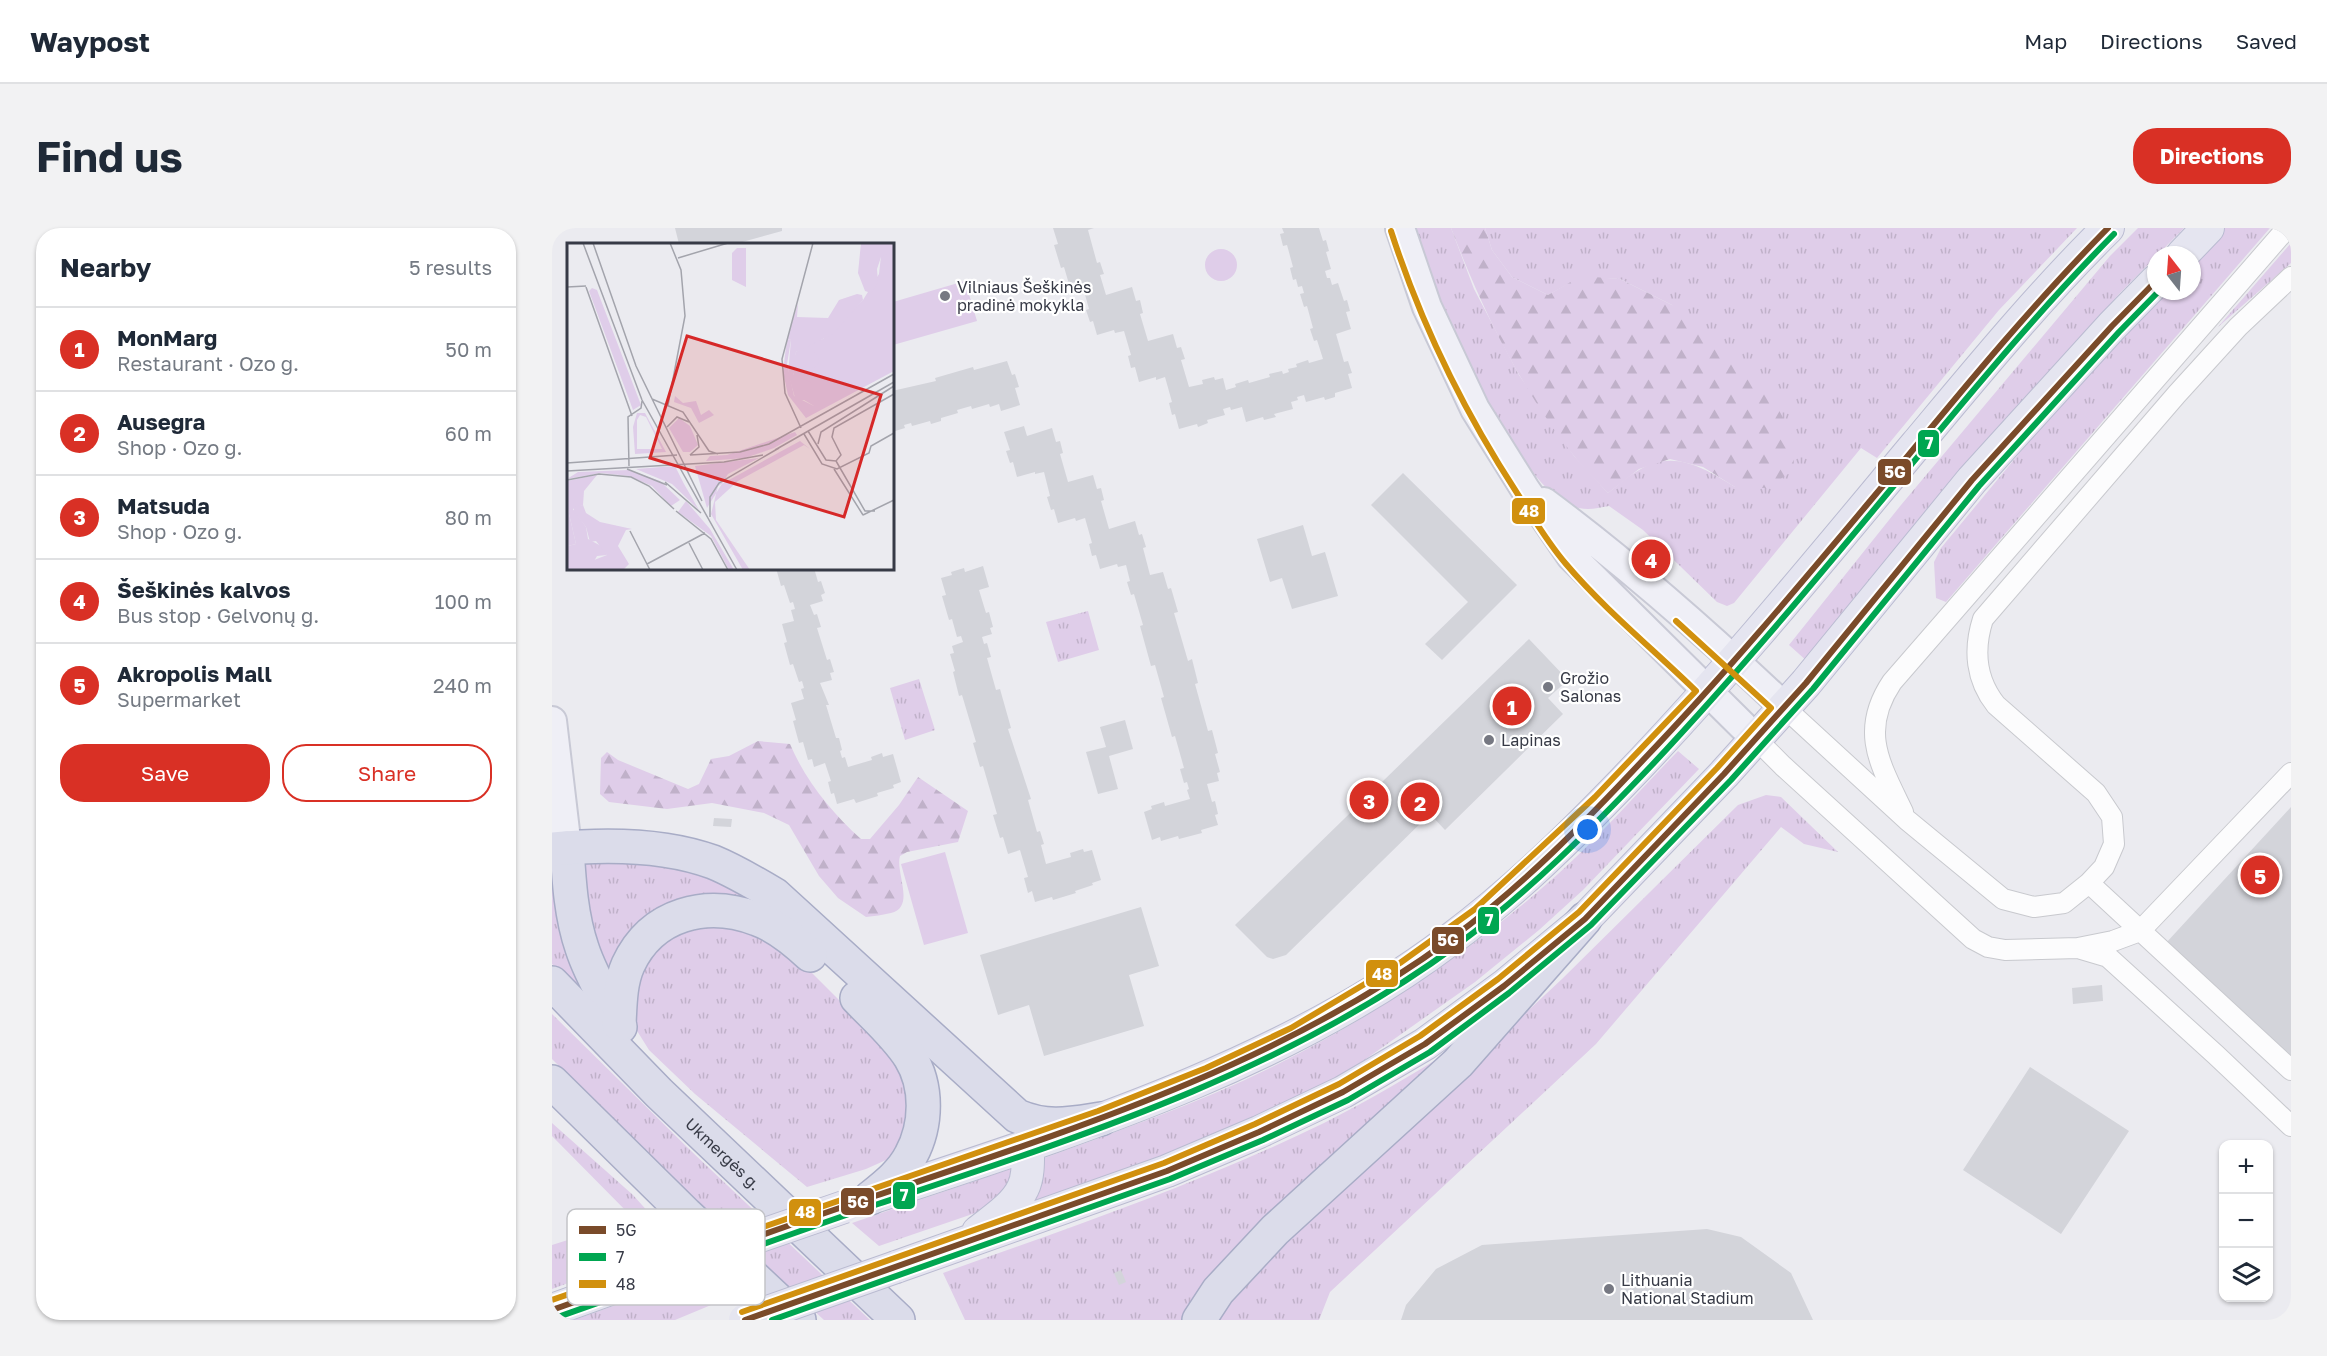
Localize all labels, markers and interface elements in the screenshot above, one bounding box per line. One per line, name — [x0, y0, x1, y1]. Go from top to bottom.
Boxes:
text: Waypost — [30, 25, 150, 58]
text: Map — [2024, 28, 2067, 54]
text: Directions — [2100, 28, 2203, 54]
text: Saved — [2236, 28, 2297, 54]
button: Directions — [2133, 128, 2291, 184]
text: Find us — [36, 131, 183, 181]
inset map — [567, 243, 894, 570]
north arrow — [2147, 246, 2201, 300]
text: Nearby — [60, 252, 151, 283]
text: 5 results — [409, 255, 492, 279]
place label: Vilniaus Šeškinės pradinė mokykla — [957, 277, 1091, 315]
marker: Vilniaus Šeškinės pradinė mokykla — [938, 289, 952, 303]
text: MonMarg — [117, 324, 217, 351]
text: 1 — [74, 337, 85, 361]
text: 50 m — [445, 337, 492, 361]
text: Restaurant · Ozo g. — [117, 351, 299, 375]
text: Ausegra — [117, 408, 205, 435]
text: 2 — [73, 421, 86, 445]
text: 60 m — [445, 421, 492, 445]
line badge: 7 — [1917, 429, 1940, 458]
text: 7 — [1925, 433, 1934, 453]
text: Shop · Ozo g. — [117, 435, 243, 459]
line badge: 5G — [1877, 458, 1912, 486]
text: 5G — [1884, 462, 1906, 482]
text: Matsuda — [117, 492, 210, 519]
line badge: 48 — [1511, 497, 1546, 525]
text: 48 — [1519, 501, 1539, 521]
text: 3 — [73, 505, 86, 529]
text: 80 m — [445, 505, 492, 529]
text: Shop · Ozo g. — [117, 519, 243, 543]
pin: 4 — [1632, 536, 1670, 582]
text: Šeškinės kalvos — [117, 576, 290, 603]
text: 4 — [73, 589, 86, 613]
text: 100 m — [435, 589, 492, 613]
text: Bus stop · Gelvonų g. — [117, 603, 319, 627]
text: Akropolis Mall — [117, 660, 272, 687]
place label: Grožio Salonas — [1560, 668, 1621, 706]
text: 5 — [73, 673, 86, 697]
text: 240 m — [433, 673, 492, 697]
marker: Grožio Salonas — [1541, 680, 1555, 694]
pin: 1 — [1492, 684, 1532, 728]
text: Supermarket — [117, 687, 241, 711]
place label: Lapinas — [1501, 730, 1561, 750]
marker: Lapinas — [1482, 733, 1496, 747]
button: Save — [60, 744, 270, 802]
button: Share — [282, 744, 492, 802]
pin: 3 — [1350, 778, 1388, 822]
pin: 2 — [1400, 780, 1440, 824]
your location — [1573, 815, 1602, 844]
pin: 5 — [2240, 852, 2280, 898]
line badge: 7 — [1477, 906, 1500, 935]
text: 7 — [1485, 910, 1494, 930]
line badge: 5G — [1431, 926, 1465, 955]
text: 5G — [1437, 930, 1459, 950]
line badge: 48 — [1365, 959, 1399, 988]
text: 48 — [1372, 964, 1392, 984]
street label: Ukmergės g. — [681, 1113, 765, 1194]
map controls — [2219, 1140, 2273, 1302]
button: + — [2219, 1140, 2273, 1194]
line badge: 7 — [892, 1181, 916, 1210]
text: 7 — [900, 1185, 909, 1205]
line badge: 5G — [840, 1187, 875, 1216]
text: 5G — [847, 1192, 869, 1212]
button: − — [2219, 1194, 2273, 1248]
line badge: 48 — [788, 1198, 822, 1227]
text: 48 — [795, 1202, 815, 1222]
legend — [567, 1209, 765, 1305]
text: 5G — [616, 1220, 637, 1240]
text: 7 — [616, 1247, 624, 1267]
button: layers — [2219, 1248, 2273, 1302]
place label: Lithuania National Stadium — [1621, 1270, 1754, 1308]
text: 48 — [616, 1274, 636, 1294]
marker: Lithuania National Stadium — [1602, 1282, 1616, 1296]

